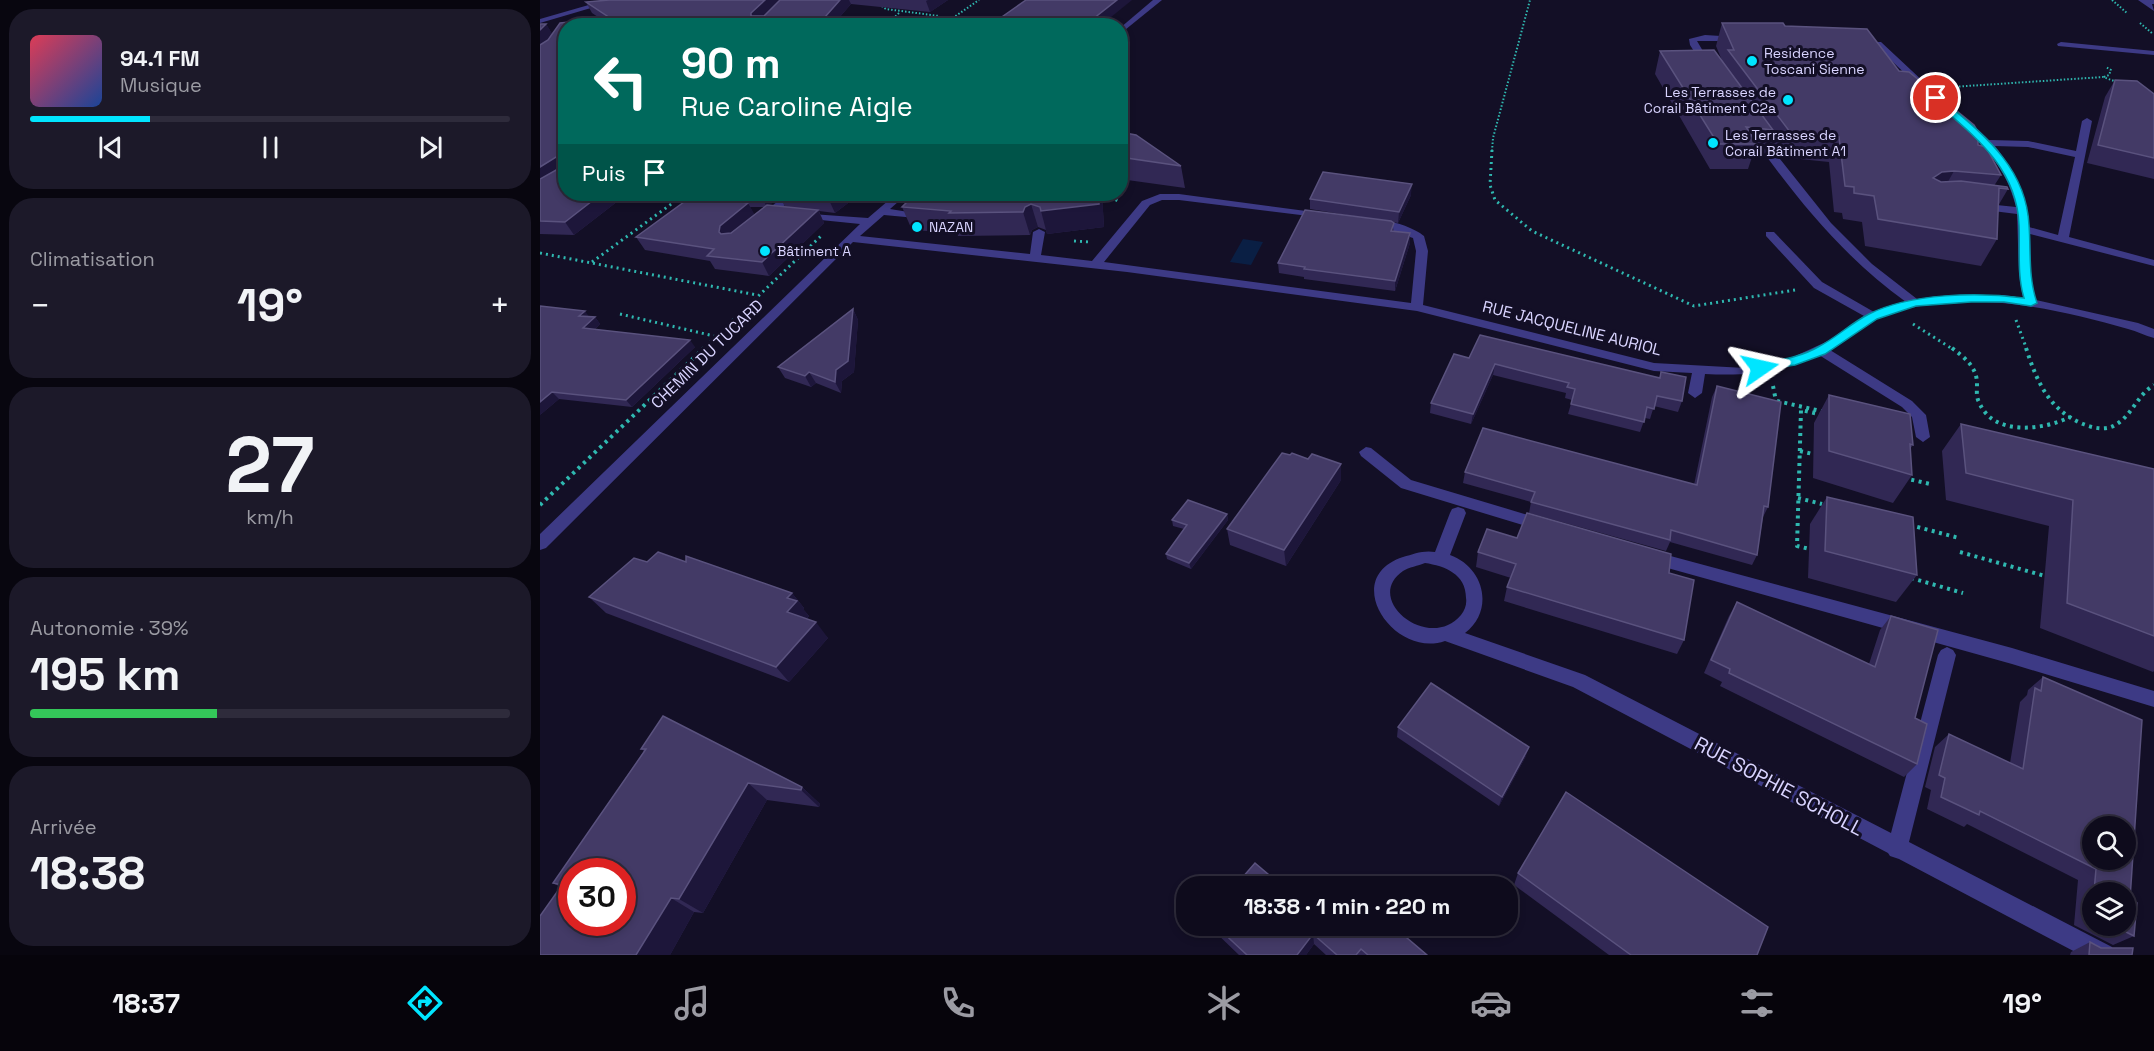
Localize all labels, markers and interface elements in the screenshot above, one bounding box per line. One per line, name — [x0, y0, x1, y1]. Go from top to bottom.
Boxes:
text: 90 m — [681, 37, 781, 90]
icon: left — [582, 42, 660, 120]
text: 94.1 FM — [120, 44, 200, 72]
place label: Residence Toscani Sienne — [1764, 44, 1865, 78]
marker: Residence Toscani Sienne — [1745, 54, 1759, 68]
text: Musique — [120, 72, 202, 98]
pin — [1910, 72, 1961, 123]
icon: arrive — [1919, 81, 1952, 114]
place label: Les Terrasses de Corail Bâtiment C2a — [1644, 83, 1776, 117]
text: Rue Caroline Aigle — [681, 89, 913, 124]
marker: Les Terrasses de Corail Bâtiment C2a — [1781, 93, 1795, 107]
place label: Les Terrasses de Corail Bâtiment A1 — [1725, 126, 1846, 160]
icon: previous — [94, 131, 127, 164]
icon: pause — [254, 131, 287, 164]
icon: next — [414, 131, 447, 164]
marker: Les Terrasses de Corail Bâtiment A1 — [1706, 136, 1720, 150]
icon: arrive — [638, 156, 671, 189]
text: Puis — [582, 159, 626, 187]
place label: NAZAN — [929, 218, 973, 236]
marker: NAZAN — [910, 220, 924, 234]
place label: Bâtiment A — [777, 242, 851, 260]
marker: Bâtiment A — [758, 244, 772, 258]
text: Climatisation — [30, 246, 155, 272]
text: 19° — [237, 277, 303, 334]
text: − — [30, 285, 50, 327]
text: + — [490, 285, 510, 327]
street label: CHEMIN DU TUCARD — [646, 295, 768, 413]
street label: RUE JACQUELINE AURIOL — [1480, 296, 1664, 360]
position arrow — [1728, 336, 1792, 400]
text: 27 — [226, 415, 314, 515]
text: km/h — [246, 504, 294, 530]
text: Autonomie · 39% — [30, 615, 188, 641]
text: 195 km — [30, 646, 180, 703]
street label: RUE SOPHIE SCHOLL — [1690, 730, 1868, 842]
text: Arrivée — [30, 814, 97, 840]
map controls — [2082, 816, 2136, 936]
button: search — [2082, 816, 2136, 870]
text: 18:38 — [30, 845, 145, 902]
speed limit sign: 30 — [558, 858, 636, 936]
button: layers — [2082, 882, 2136, 936]
text: 18:38 · 1 min · 220 m — [1244, 892, 1450, 920]
icon: directions — [404, 982, 446, 1024]
icon: music — [671, 982, 713, 1024]
icon: phone — [937, 982, 979, 1024]
icon: climate — [1203, 982, 1245, 1024]
icon: car — [1470, 982, 1512, 1024]
icon: filters — [1736, 982, 1778, 1024]
text: 18:37 — [112, 986, 180, 1021]
text: 19° — [2002, 986, 2042, 1021]

